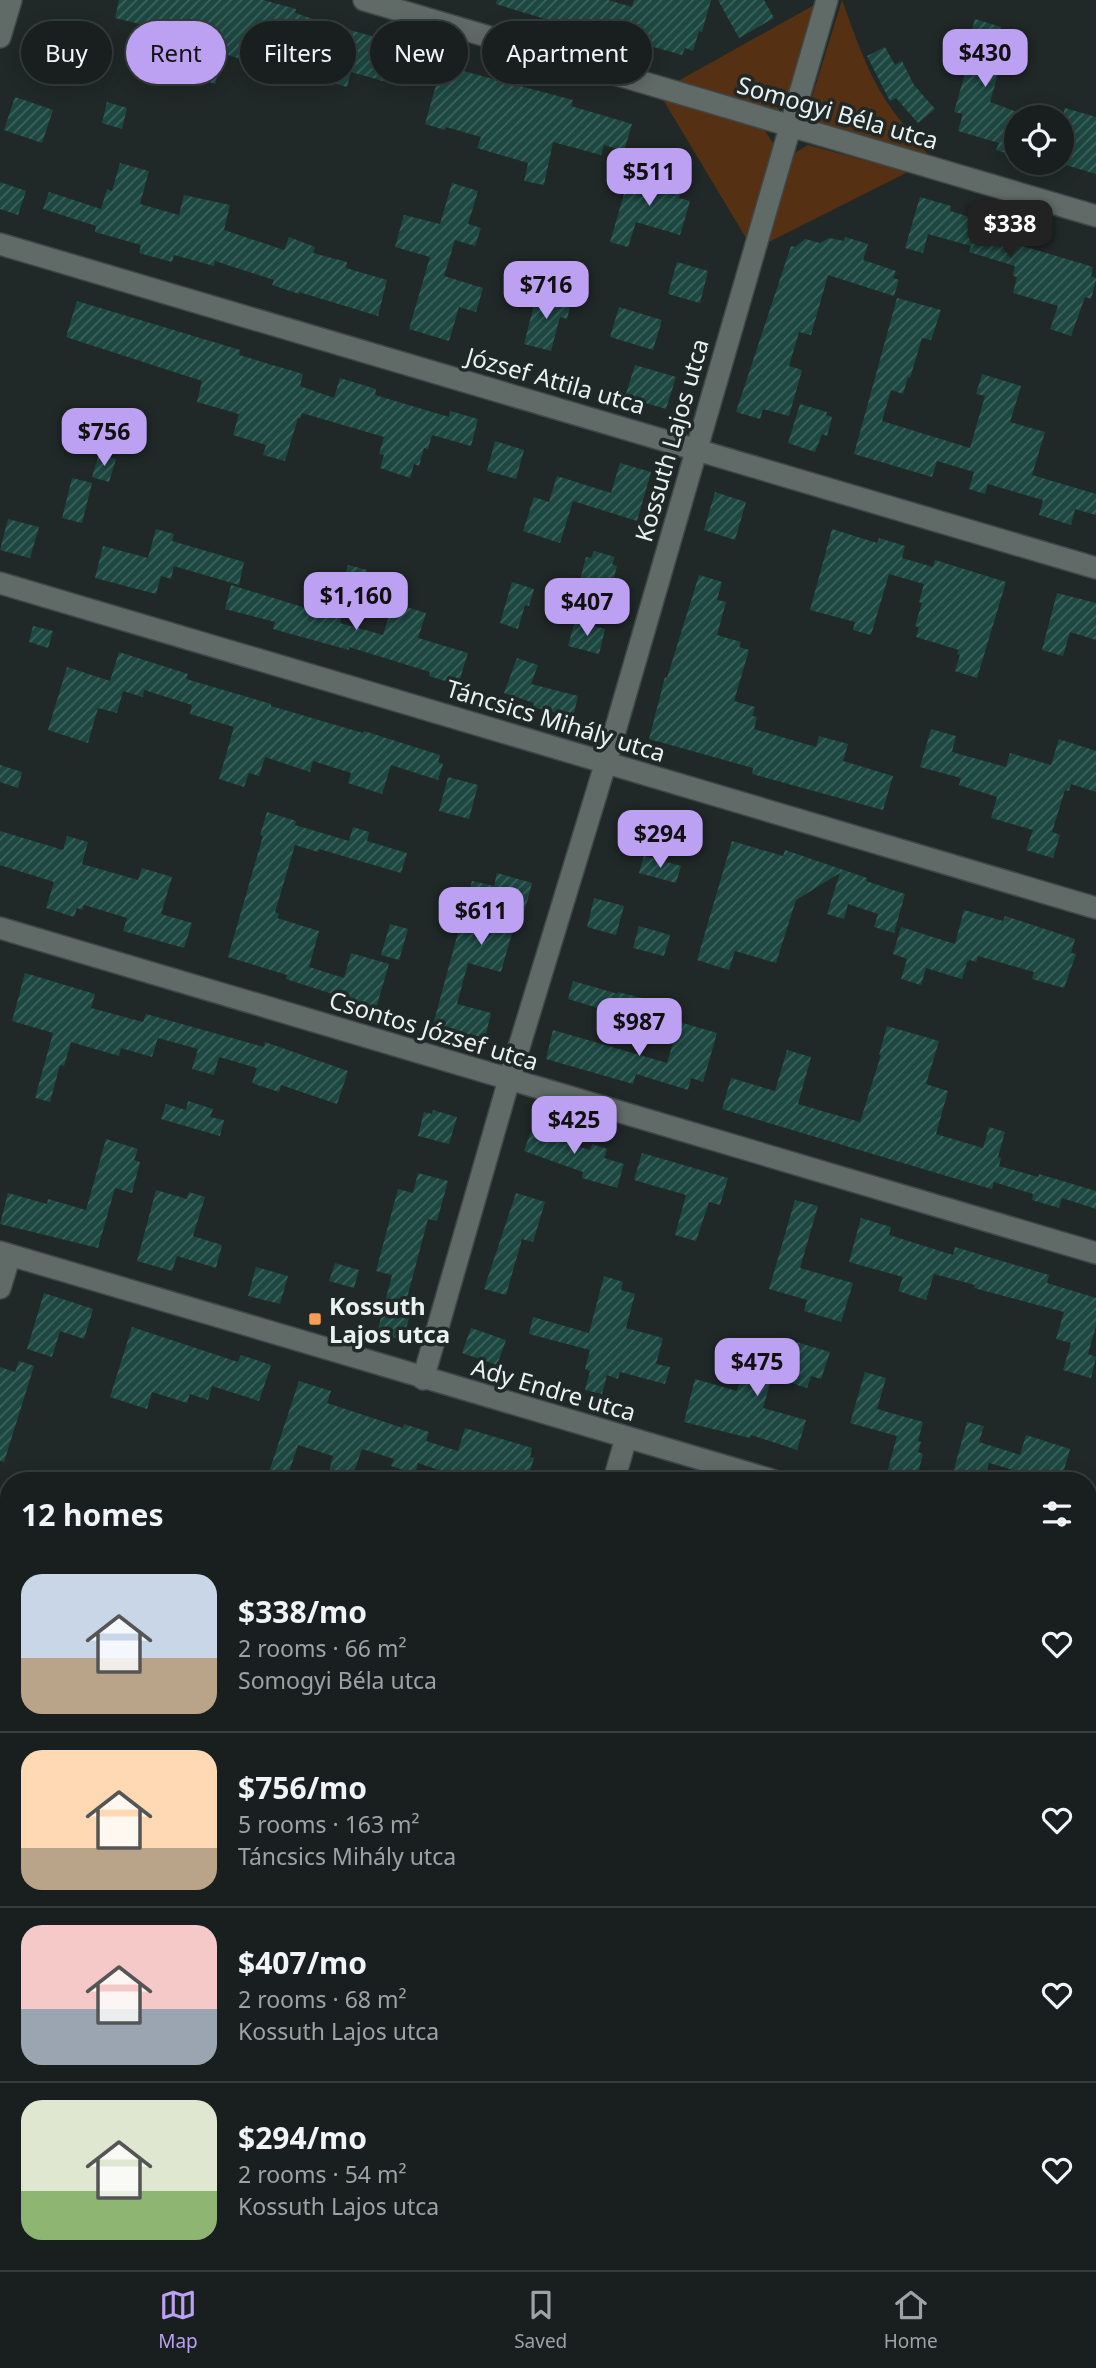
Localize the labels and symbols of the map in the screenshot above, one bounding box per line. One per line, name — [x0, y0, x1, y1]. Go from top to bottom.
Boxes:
pin: $430 — [944, 29, 1026, 89]
street label: Somogyi Béla utca — [734, 68, 942, 156]
pin: $511 — [608, 148, 690, 208]
pin: $338 — [969, 201, 1051, 260]
pin: $716 — [505, 262, 587, 321]
street label: Kossuth Lajos utca — [626, 335, 716, 545]
street label: József Attila utca — [461, 338, 649, 421]
pin: $756 — [63, 408, 145, 468]
pin: $1,160 — [299, 572, 413, 632]
pin: $407 — [546, 578, 628, 638]
street label: Táncsics Mihály utca — [442, 671, 670, 769]
pin: $294 — [619, 810, 701, 870]
pin: $611 — [440, 888, 522, 947]
street label: Csontos József utca — [325, 982, 543, 1078]
pin: $987 — [598, 998, 680, 1058]
pin: $425 — [533, 1096, 615, 1156]
place label: Kossuth Lajos utca — [329, 1289, 450, 1350]
marker: Kossuth Lajos utca — [307, 1311, 323, 1327]
pin: $475 — [716, 1338, 798, 1398]
street label: Ady Endre utca — [468, 1350, 640, 1428]

